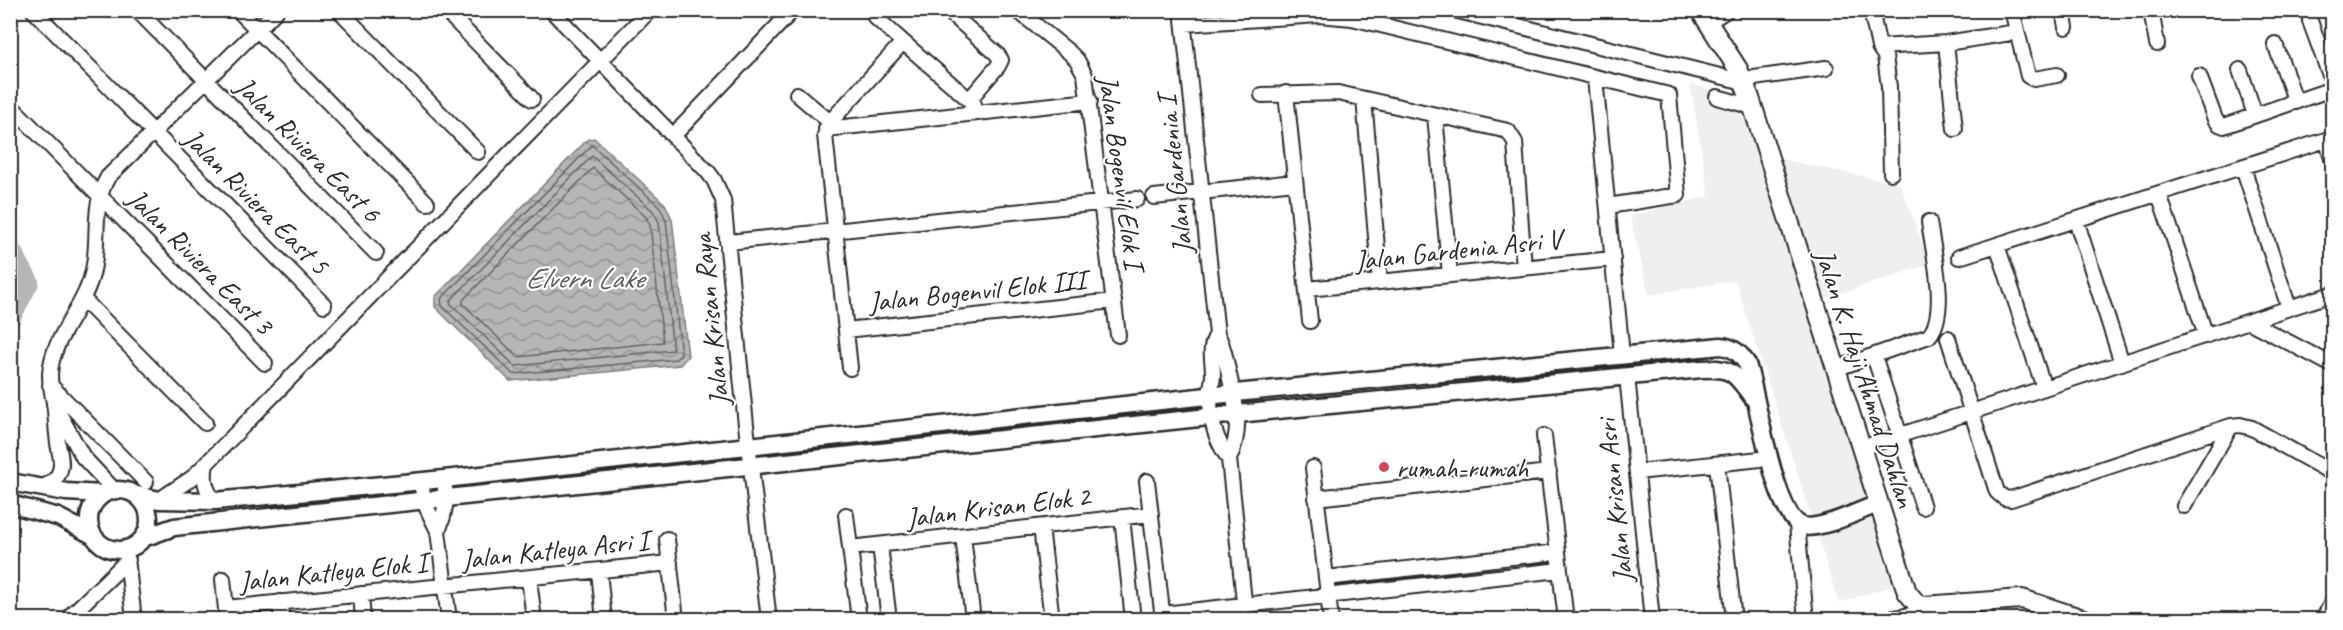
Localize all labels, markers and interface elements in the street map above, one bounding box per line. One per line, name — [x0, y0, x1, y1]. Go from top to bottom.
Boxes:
street label: Jalan Riviera East 6 — [227, 68, 390, 231]
street label: Jalan Bogenvil Elok I — [1090, 71, 1153, 277]
street label: Jalan Gardenia I — [1148, 88, 1200, 258]
street label: Jalan Riviera East 5 — [175, 120, 338, 283]
street label: Jalan Riviera East 3 — [119, 180, 283, 343]
street label: Jalan Gardenia Asri V — [1351, 221, 1568, 278]
street label: Jalan Krisan Raya — [684, 230, 737, 410]
street label: Jalan K. Haji Ahmad Dahlan — [1807, 243, 1924, 513]
water label: Elvern Lake — [525, 259, 647, 297]
street label: Jalan Bogenvil Elok III — [865, 261, 1093, 319]
street label: Jalan Krisan Asri — [1588, 414, 1641, 587]
place label: rumah-rumah — [1396, 450, 1528, 485]
marker: rumah-rumah — [1377, 460, 1391, 474]
street label: Jalan Krisan Elok 2 — [902, 478, 1094, 535]
street label: Jalan Katleya Asri I — [458, 522, 656, 577]
street label: Jalan Katleya Elok I — [235, 544, 434, 599]

